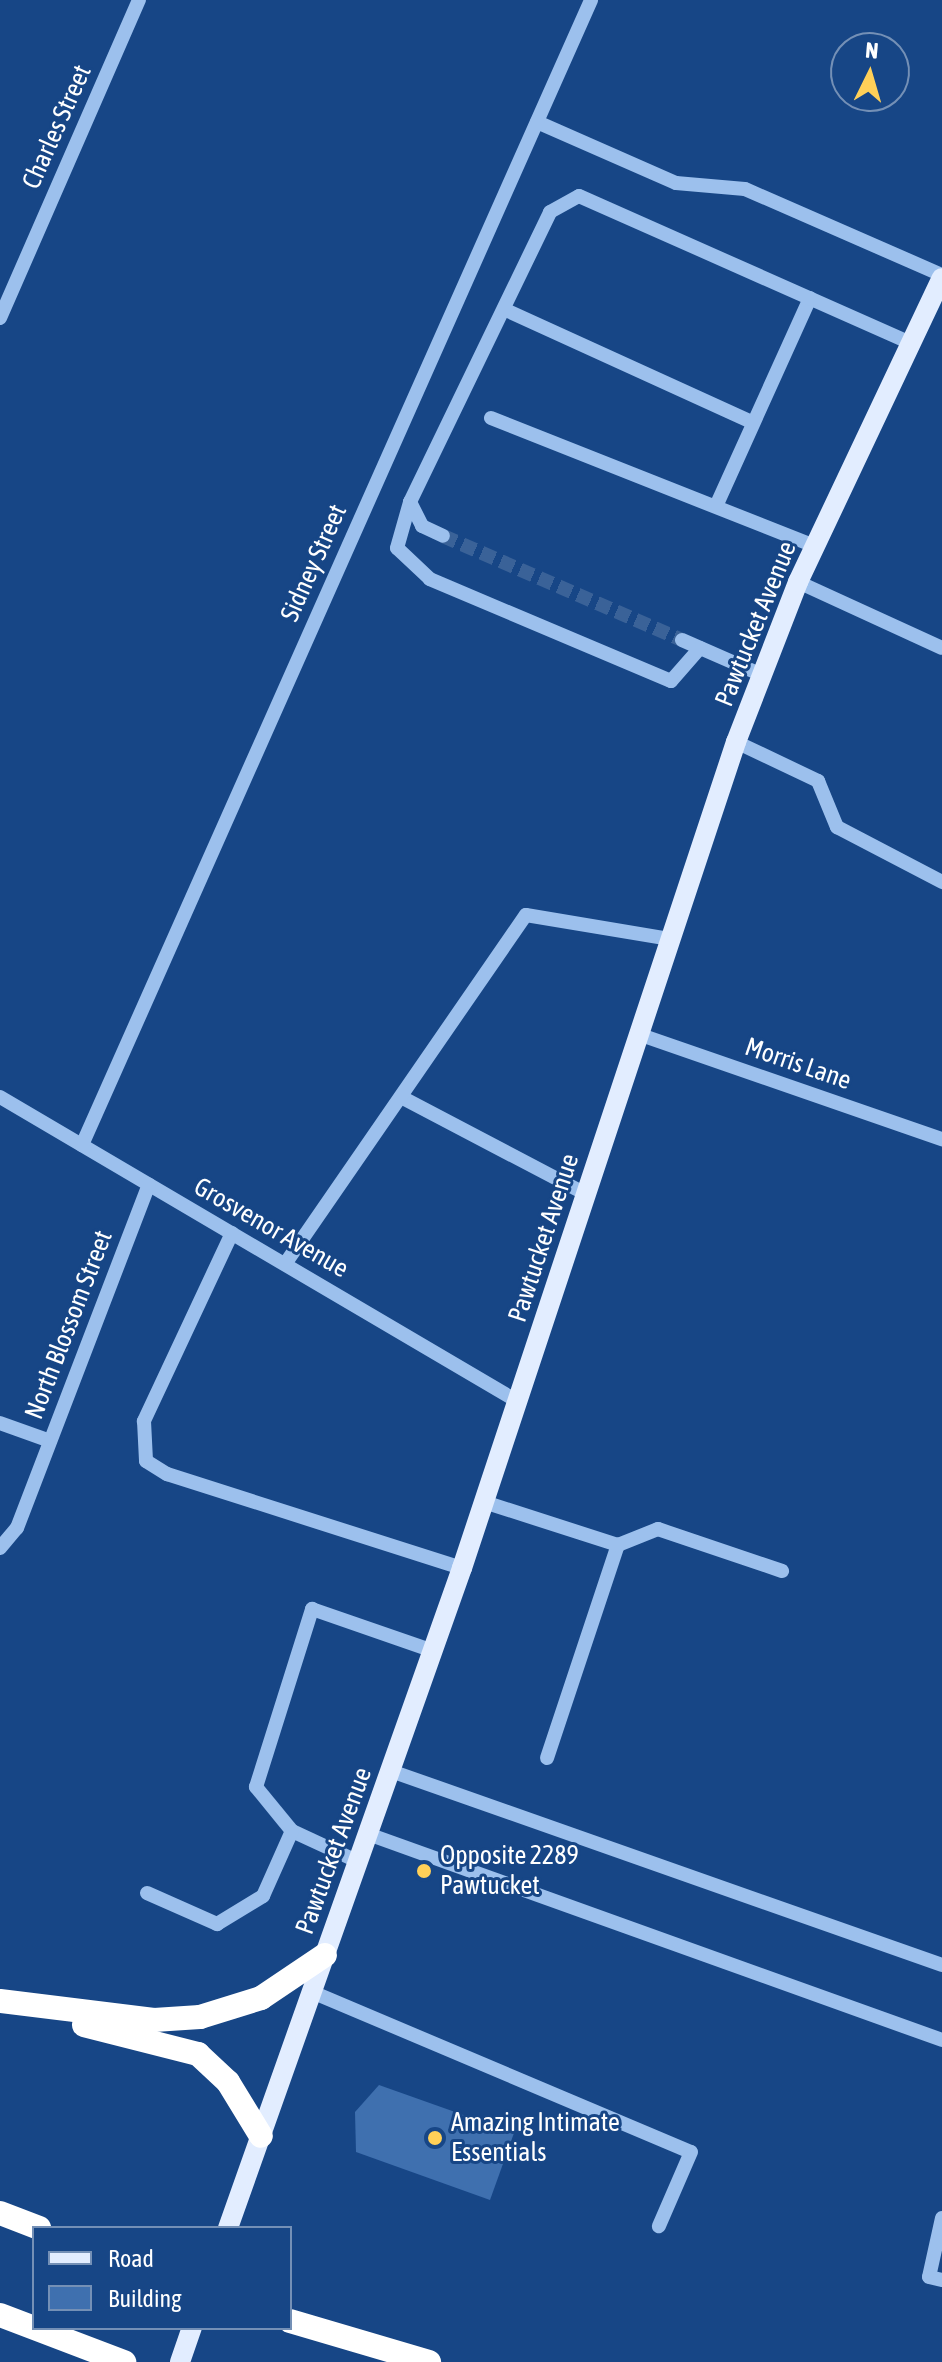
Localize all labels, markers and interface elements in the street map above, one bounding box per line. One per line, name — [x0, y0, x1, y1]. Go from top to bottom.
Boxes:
north arrow — [830, 32, 910, 112]
text: N — [864, 37, 880, 64]
street label: Charles Street — [16, 60, 98, 194]
street label: Sidney Street — [274, 500, 354, 626]
street label: Pawtucket Avenue — [709, 537, 803, 711]
street label: Morris Lane — [741, 1031, 855, 1097]
street label: Pawtucket Avenue — [502, 1150, 586, 1326]
street label: Grosvenor Avenue — [188, 1171, 354, 1285]
street label: North Blossom Street — [19, 1226, 119, 1424]
street label: Pawtucket Avenue — [289, 1763, 379, 1939]
place label: Opposite 2289 Pawtucket — [440, 1840, 579, 1902]
marker: Opposite 2289 Pawtucket — [415, 1862, 433, 1880]
place label: Amazing Intimate Essentials — [451, 2107, 620, 2168]
marker: Amazing Intimate Essentials — [426, 2129, 444, 2147]
legend — [32, 2226, 292, 2330]
text: Road — [108, 2245, 154, 2272]
text: Building — [108, 2285, 181, 2312]

